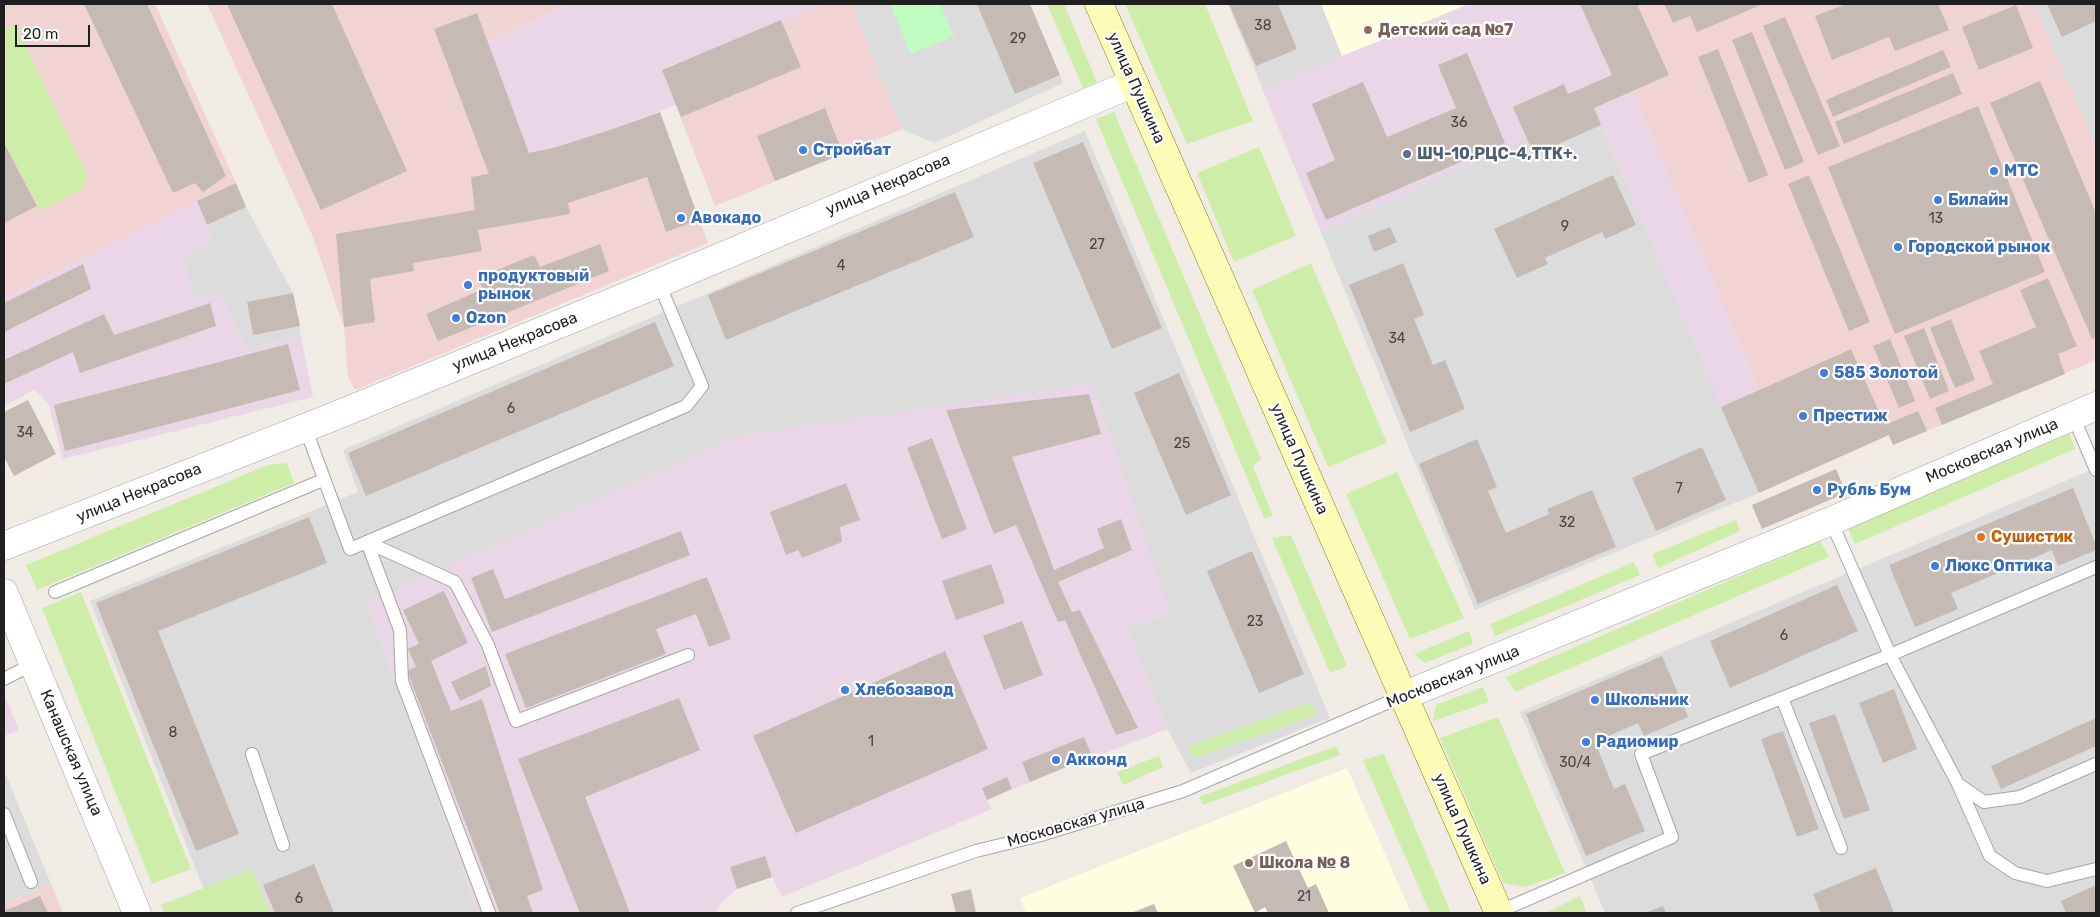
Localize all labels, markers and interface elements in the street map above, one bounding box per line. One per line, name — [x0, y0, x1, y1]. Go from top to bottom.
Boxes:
scale bar — [18, 15, 92, 47]
house number: 38 — [1254, 18, 1272, 34]
place label: Детский сад №7 — [1378, 20, 1513, 40]
marker: Детский сад №7 — [1362, 24, 1374, 36]
text: 20 m — [23, 25, 58, 43]
street label: улица Пушкина — [1103, 29, 1169, 147]
house number: 29 — [1010, 31, 1026, 47]
house number: 36 — [1451, 115, 1467, 131]
place label: Стройбат — [813, 140, 891, 160]
marker: Стройбат — [797, 144, 809, 156]
place label: ШЧ-10,РЦС-4,ТТК+. — [1417, 144, 1577, 164]
marker: ШЧ-10,РЦС-4,ТТК+. — [1401, 148, 1413, 160]
street label: улица Некрасова — [823, 150, 953, 220]
place label: МТС — [2004, 161, 2039, 181]
marker: МТС — [1988, 165, 2000, 177]
place label: Билайн — [1948, 190, 2009, 210]
marker: Билайн — [1932, 194, 1944, 206]
place label: Авокадо — [691, 208, 761, 228]
house number: 13 — [1929, 211, 1943, 227]
marker: Авокадо — [675, 212, 687, 224]
house number: 9 — [1561, 219, 1569, 235]
house number: 27 — [1089, 237, 1105, 253]
place label: Городской рынок — [1908, 237, 2051, 257]
marker: Городской рынок — [1892, 241, 1904, 253]
house number: 4 — [837, 258, 845, 274]
place label: продуктовый рынок — [478, 266, 589, 304]
marker: продуктовый рынок — [462, 279, 474, 291]
street label: улица Некрасова — [450, 308, 580, 376]
place label: Ozon — [466, 308, 506, 328]
marker: Ozon — [450, 312, 462, 324]
house number: 34 — [1388, 331, 1406, 347]
place label: 585 Золотой — [1834, 363, 1938, 383]
marker: 585 Золотой — [1818, 367, 1830, 379]
street label: улица Пушкина — [1266, 400, 1332, 518]
house number: 6 — [507, 401, 515, 417]
place label: Престиж — [1813, 406, 1888, 426]
marker: Престиж — [1797, 410, 1809, 422]
street label: Московская улица — [1923, 414, 2061, 488]
house number: 34 — [16, 425, 34, 441]
house number: 25 — [1174, 436, 1190, 452]
street label: улица Некрасова — [74, 459, 204, 527]
place label: Рубль Бум — [1827, 480, 1911, 500]
house number: 7 — [1675, 481, 1683, 497]
marker: Рубль Бум — [1811, 484, 1823, 496]
house number: 32 — [1559, 515, 1575, 531]
place label: Сушистик — [1991, 527, 2073, 547]
marker: Сушистик — [1975, 531, 1987, 543]
place label: Люкс Оптика — [1945, 556, 2053, 576]
marker: Люкс Оптика — [1929, 560, 1941, 572]
house number: 23 — [1247, 614, 1263, 630]
house number: 6 — [1780, 628, 1788, 644]
street label: Московская улица — [1384, 642, 1522, 712]
place label: Хлебозавод — [855, 680, 953, 700]
marker: Хлебозавод — [839, 684, 851, 696]
street label: Канашская улица — [36, 687, 106, 819]
place label: Школьник — [1605, 690, 1689, 710]
marker: Школьник — [1589, 694, 1601, 706]
house number: 8 — [169, 725, 177, 741]
place label: Радиомир — [1596, 732, 1679, 752]
house number: 1 — [868, 734, 874, 750]
marker: Радиомир — [1580, 736, 1592, 748]
place label: Акконд — [1066, 750, 1127, 770]
marker: Акконд — [1050, 754, 1062, 766]
house number: 30/4 — [1559, 755, 1591, 771]
street label: улица Пушкина — [1429, 770, 1495, 888]
street label: Московская улица — [1005, 794, 1147, 852]
place label: Школа № 8 — [1259, 853, 1350, 873]
marker: Школа № 8 — [1243, 857, 1255, 869]
house number: 21 — [1297, 889, 1311, 905]
house number: 6 — [295, 891, 303, 907]

